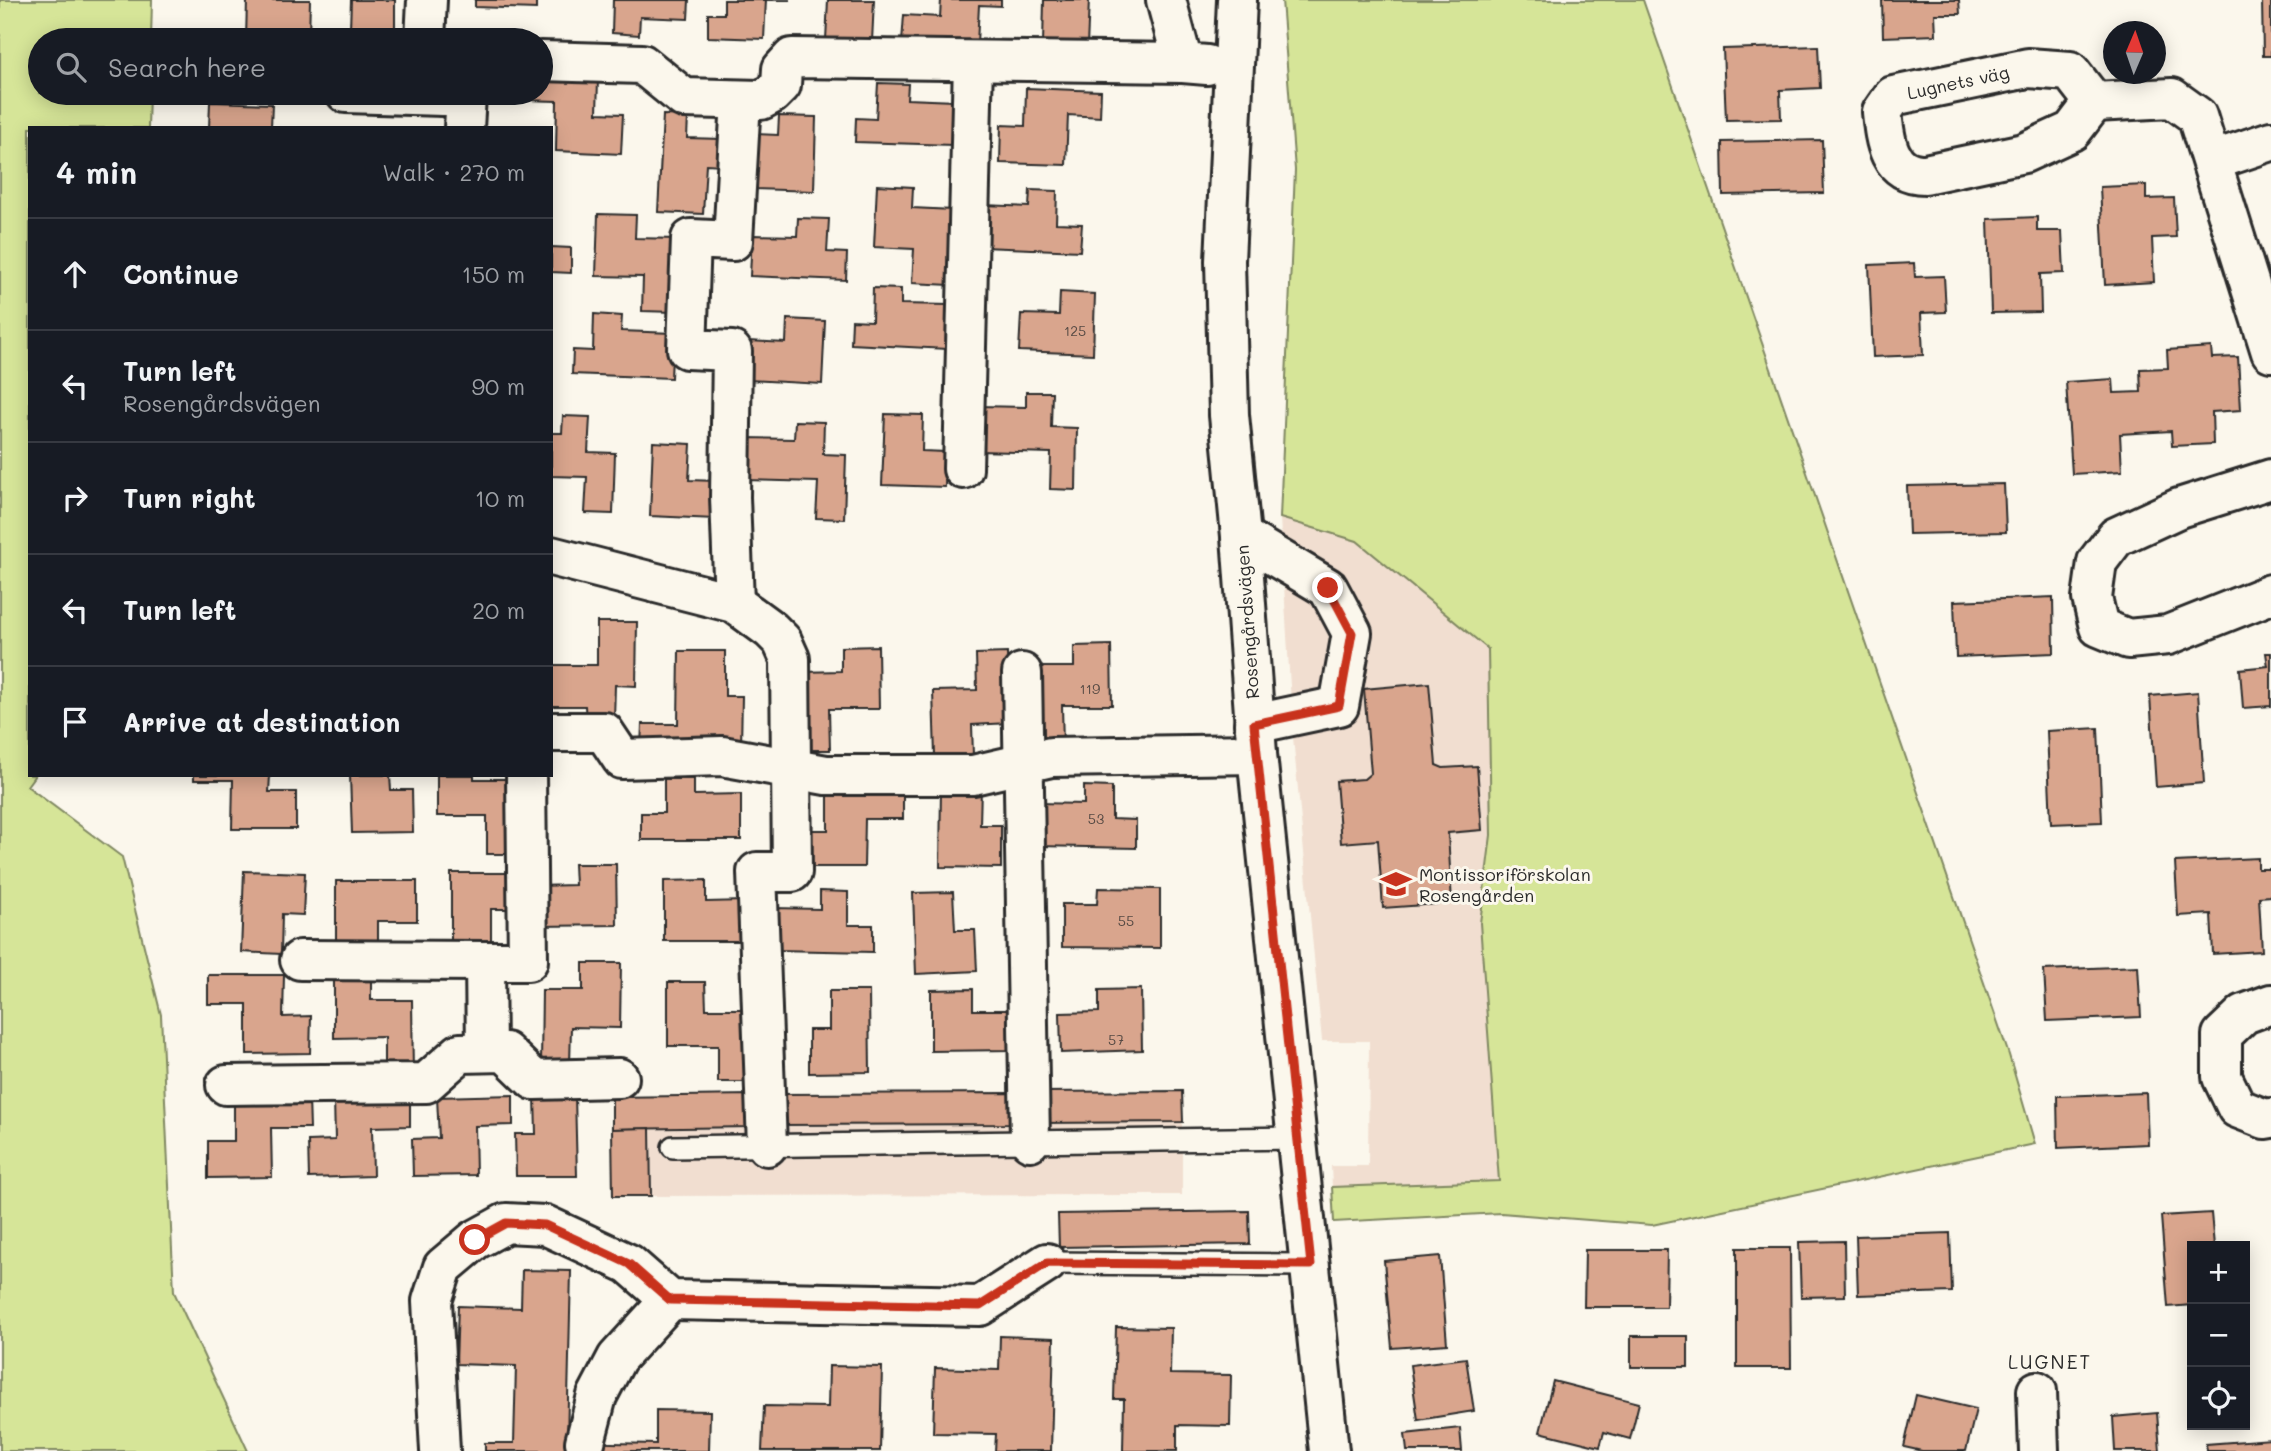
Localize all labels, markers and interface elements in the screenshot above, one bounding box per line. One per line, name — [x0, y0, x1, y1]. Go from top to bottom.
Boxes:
north arrow — [2103, 21, 2166, 84]
search box — [28, 28, 553, 105]
icon: search — [52, 48, 90, 86]
text: Search here — [108, 50, 266, 84]
street label: Lugnets väg — [1905, 59, 2011, 105]
text: 4 min — [56, 152, 137, 192]
text: Walk · 270 m — [382, 157, 525, 187]
icon: ahead — [56, 255, 94, 293]
text: Continue — [123, 257, 239, 291]
text: 150 m — [461, 259, 525, 289]
house number: 125 — [1064, 321, 1086, 340]
text: Turn left — [123, 354, 236, 388]
icon: left — [56, 367, 94, 405]
text: 90 m — [472, 371, 525, 401]
text: Rosengårdsvägen — [123, 388, 320, 418]
icon: right — [56, 479, 94, 517]
text: Turn right — [123, 481, 256, 515]
text: 10 m — [475, 483, 525, 513]
street label: Rosengårdsvägen — [1230, 544, 1264, 700]
route end — [1312, 572, 1343, 603]
icon: left — [56, 591, 94, 629]
text: Turn left — [123, 593, 236, 627]
text: 20 m — [472, 595, 525, 625]
house number: 119 — [1080, 679, 1100, 698]
icon: arrive — [56, 703, 94, 741]
text: Arrive at destination — [123, 705, 400, 739]
house number: 53 — [1088, 809, 1104, 828]
place label: Montissoriförskolan Rosengården — [1419, 862, 1591, 907]
school or university icon: Montissoriförskolan Rosengården — [1379, 867, 1413, 901]
house number: 55 — [1118, 911, 1134, 930]
house number: 57 — [1108, 1030, 1124, 1049]
route start — [459, 1224, 490, 1255]
map controls — [2187, 1241, 2250, 1430]
button: + — [2187, 1241, 2250, 1304]
button: − — [2187, 1304, 2250, 1367]
district label: LUGNET — [2008, 1349, 2092, 1374]
button: locate — [2187, 1367, 2250, 1430]

